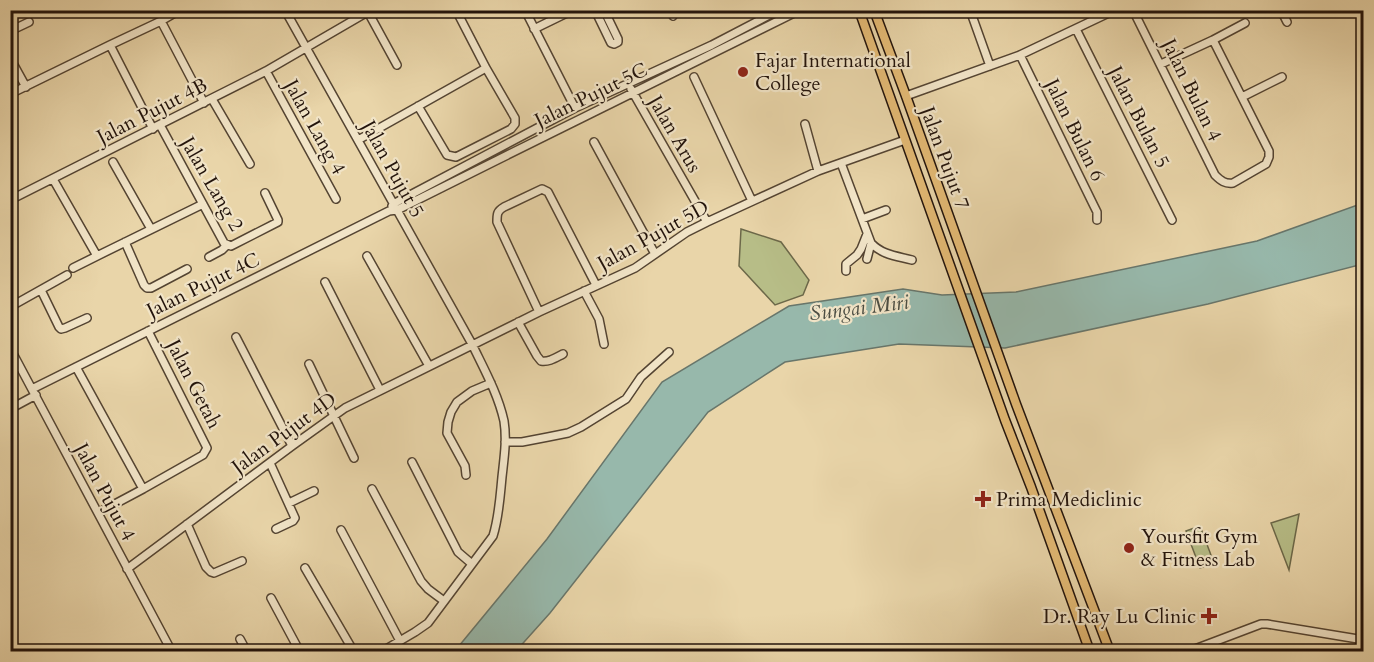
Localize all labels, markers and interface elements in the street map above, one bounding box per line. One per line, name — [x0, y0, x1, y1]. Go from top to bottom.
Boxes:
street label: Jalan Bulan 4 — [1154, 31, 1229, 146]
place label: Fajar International College — [755, 47, 911, 97]
street label: Jalan Pujut 5C — [527, 56, 652, 135]
street label: Jalan Bulan 5 — [1100, 59, 1176, 173]
marker: Fajar International College — [736, 65, 750, 79]
street label: Jalan Bulan 6 — [1037, 71, 1112, 186]
street label: Jalan Pujut 4B — [89, 72, 212, 152]
street label: Jalan Lang 4 — [276, 72, 352, 179]
street label: Jalan Arus — [641, 88, 708, 178]
street label: Jalan Pujut 7 — [913, 100, 976, 213]
street label: Jalan Pujut 5 — [354, 113, 431, 222]
street label: Jalan Lang 2 — [173, 129, 250, 236]
street label: Jalan Pujut 5D — [590, 193, 714, 278]
street label: Jalan Pujut 4C — [139, 246, 264, 325]
water label: Sungai Miri — [808, 287, 911, 328]
street label: Jalan Getah — [159, 332, 228, 433]
street label: Jalan Pujut 4D — [224, 386, 342, 482]
street label: Jalan Pujut 4 — [67, 436, 142, 546]
place label: Prima Mediclinic — [996, 486, 1142, 513]
marker: Prima Mediclinic — [974, 490, 992, 508]
place label: Yoursfit Gym & Fitness Lab — [1141, 523, 1258, 573]
marker: Yoursfit Gym & Fitness Lab — [1122, 541, 1136, 555]
place label: Dr. Ray Lu Clinic — [1043, 603, 1196, 630]
marker: Dr. Ray Lu Clinic — [1200, 607, 1218, 625]

